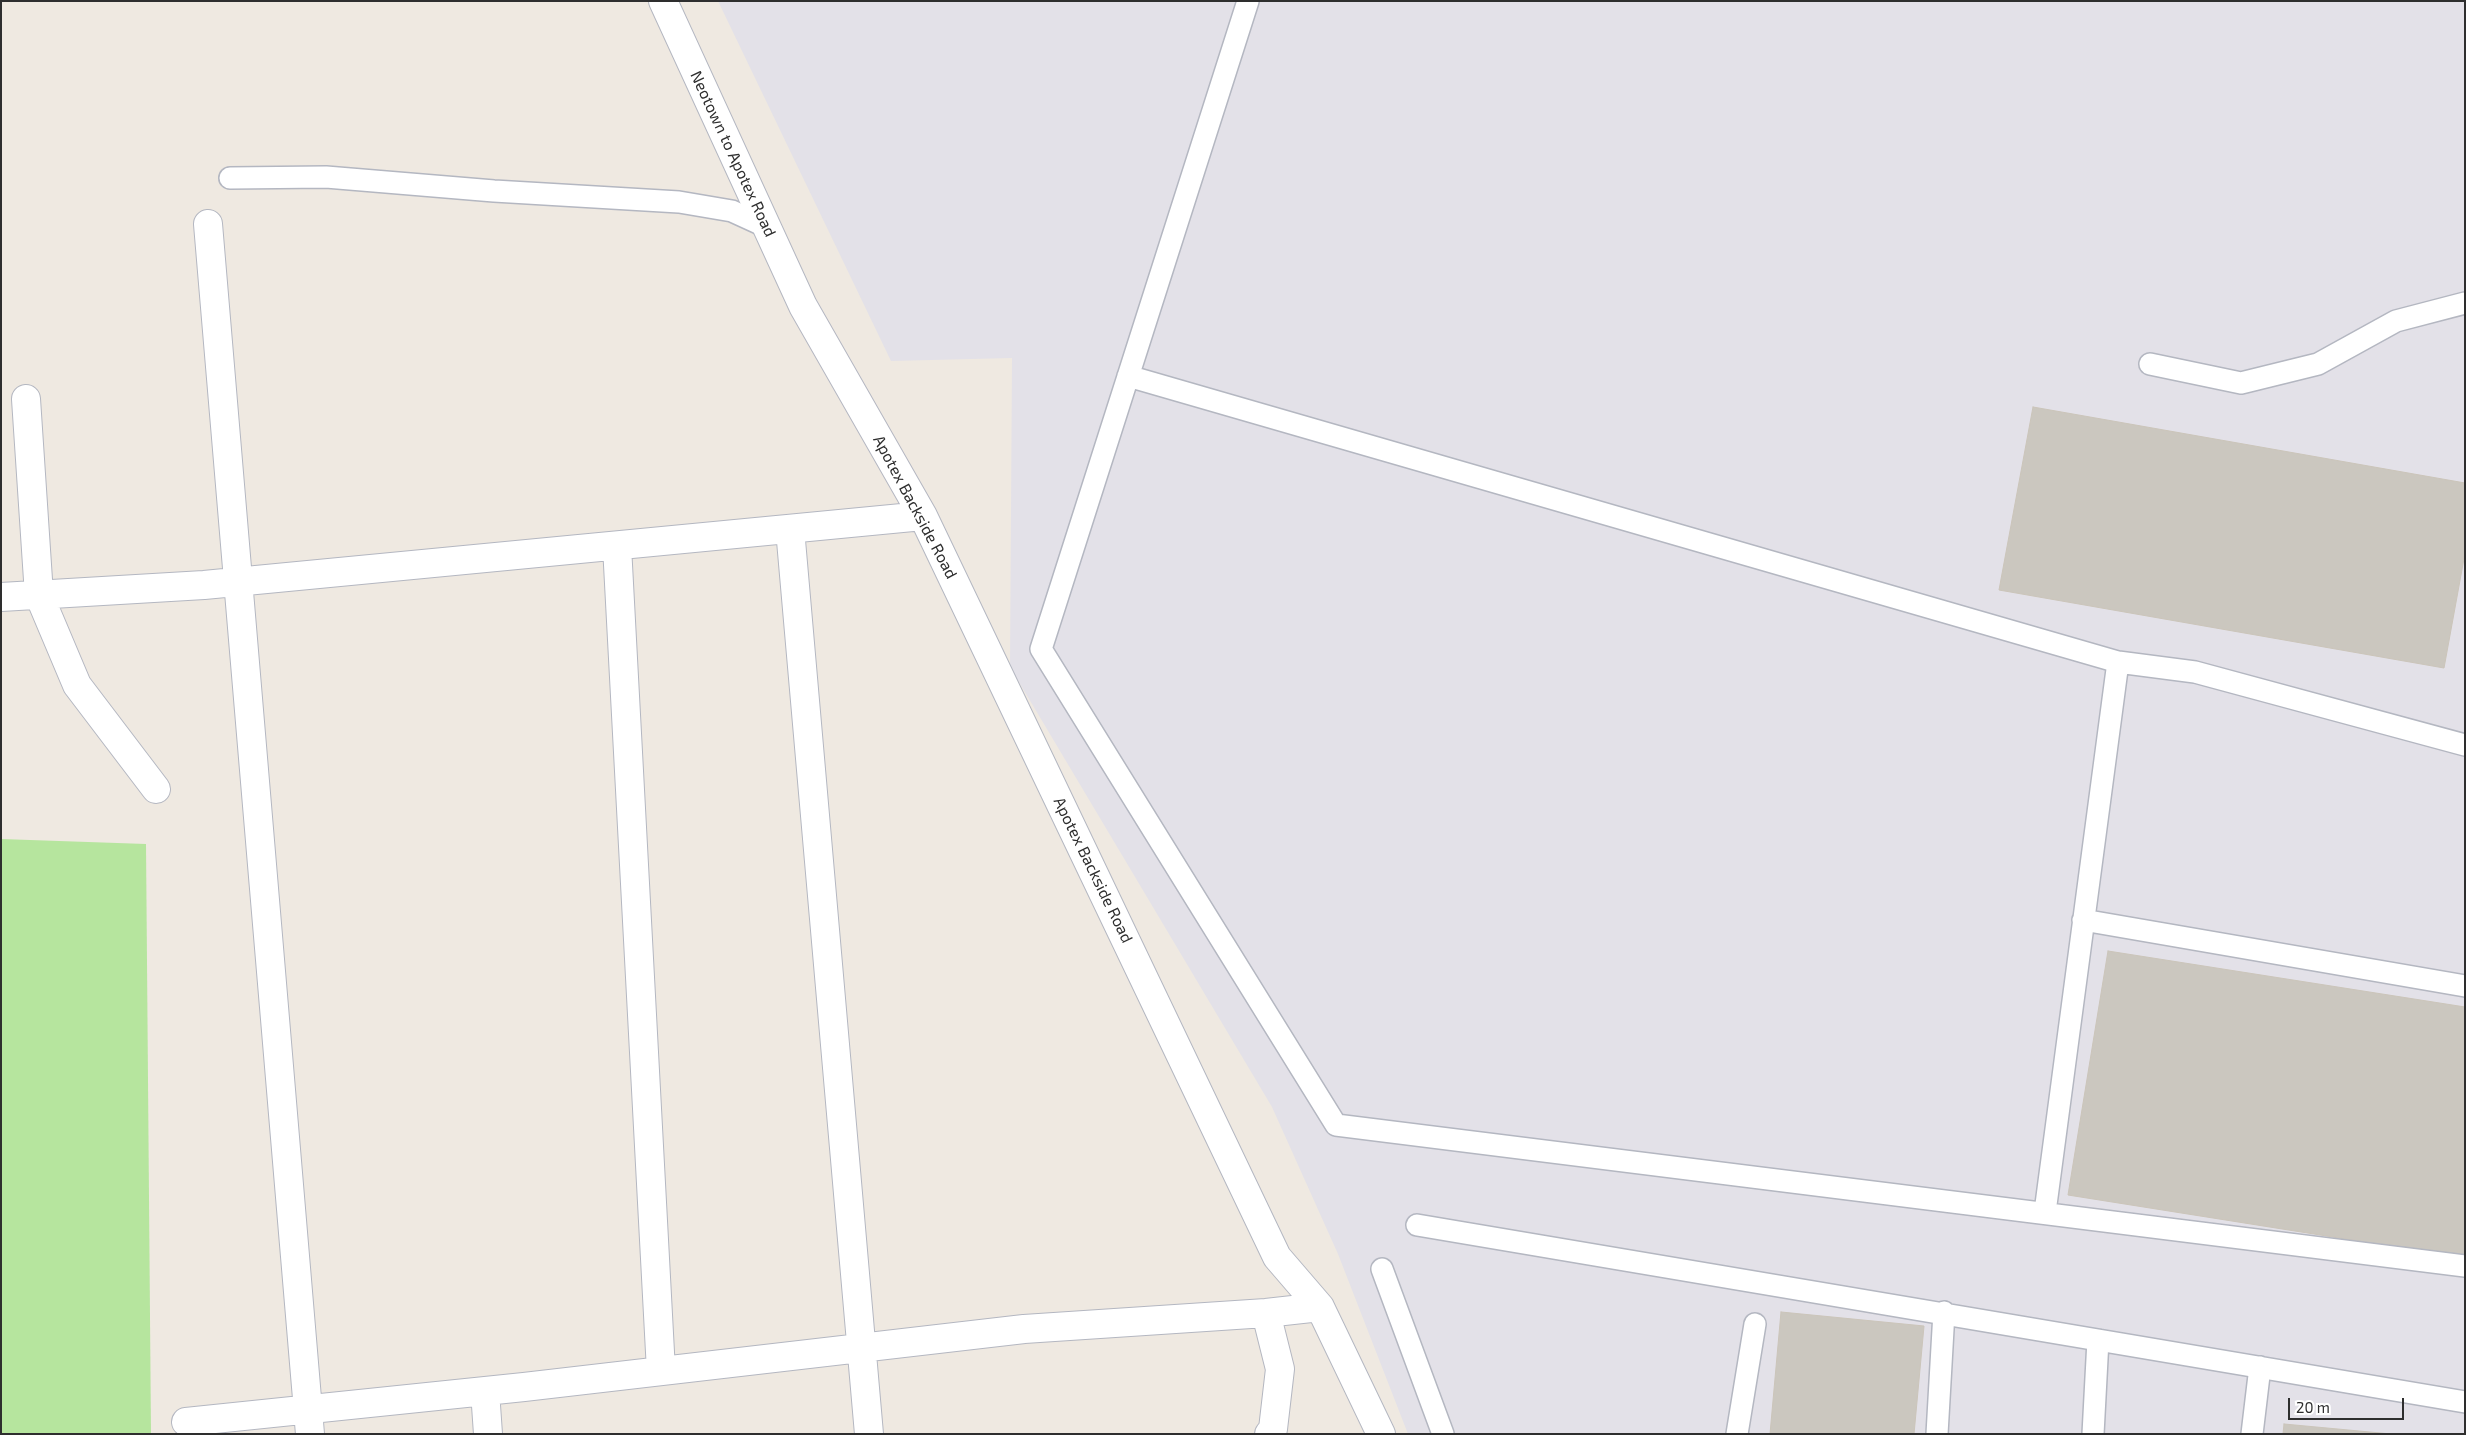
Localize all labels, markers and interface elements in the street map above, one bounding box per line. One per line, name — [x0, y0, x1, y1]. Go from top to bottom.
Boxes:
street label: Neotown to Apotex Road — [686, 68, 780, 240]
street label: Apotex Backside Road — [869, 432, 961, 582]
street label: Apotex Backside Road — [1049, 794, 1137, 946]
scale bar — [2291, 1388, 2407, 1420]
text: 20 m — [2296, 1398, 2330, 1416]

